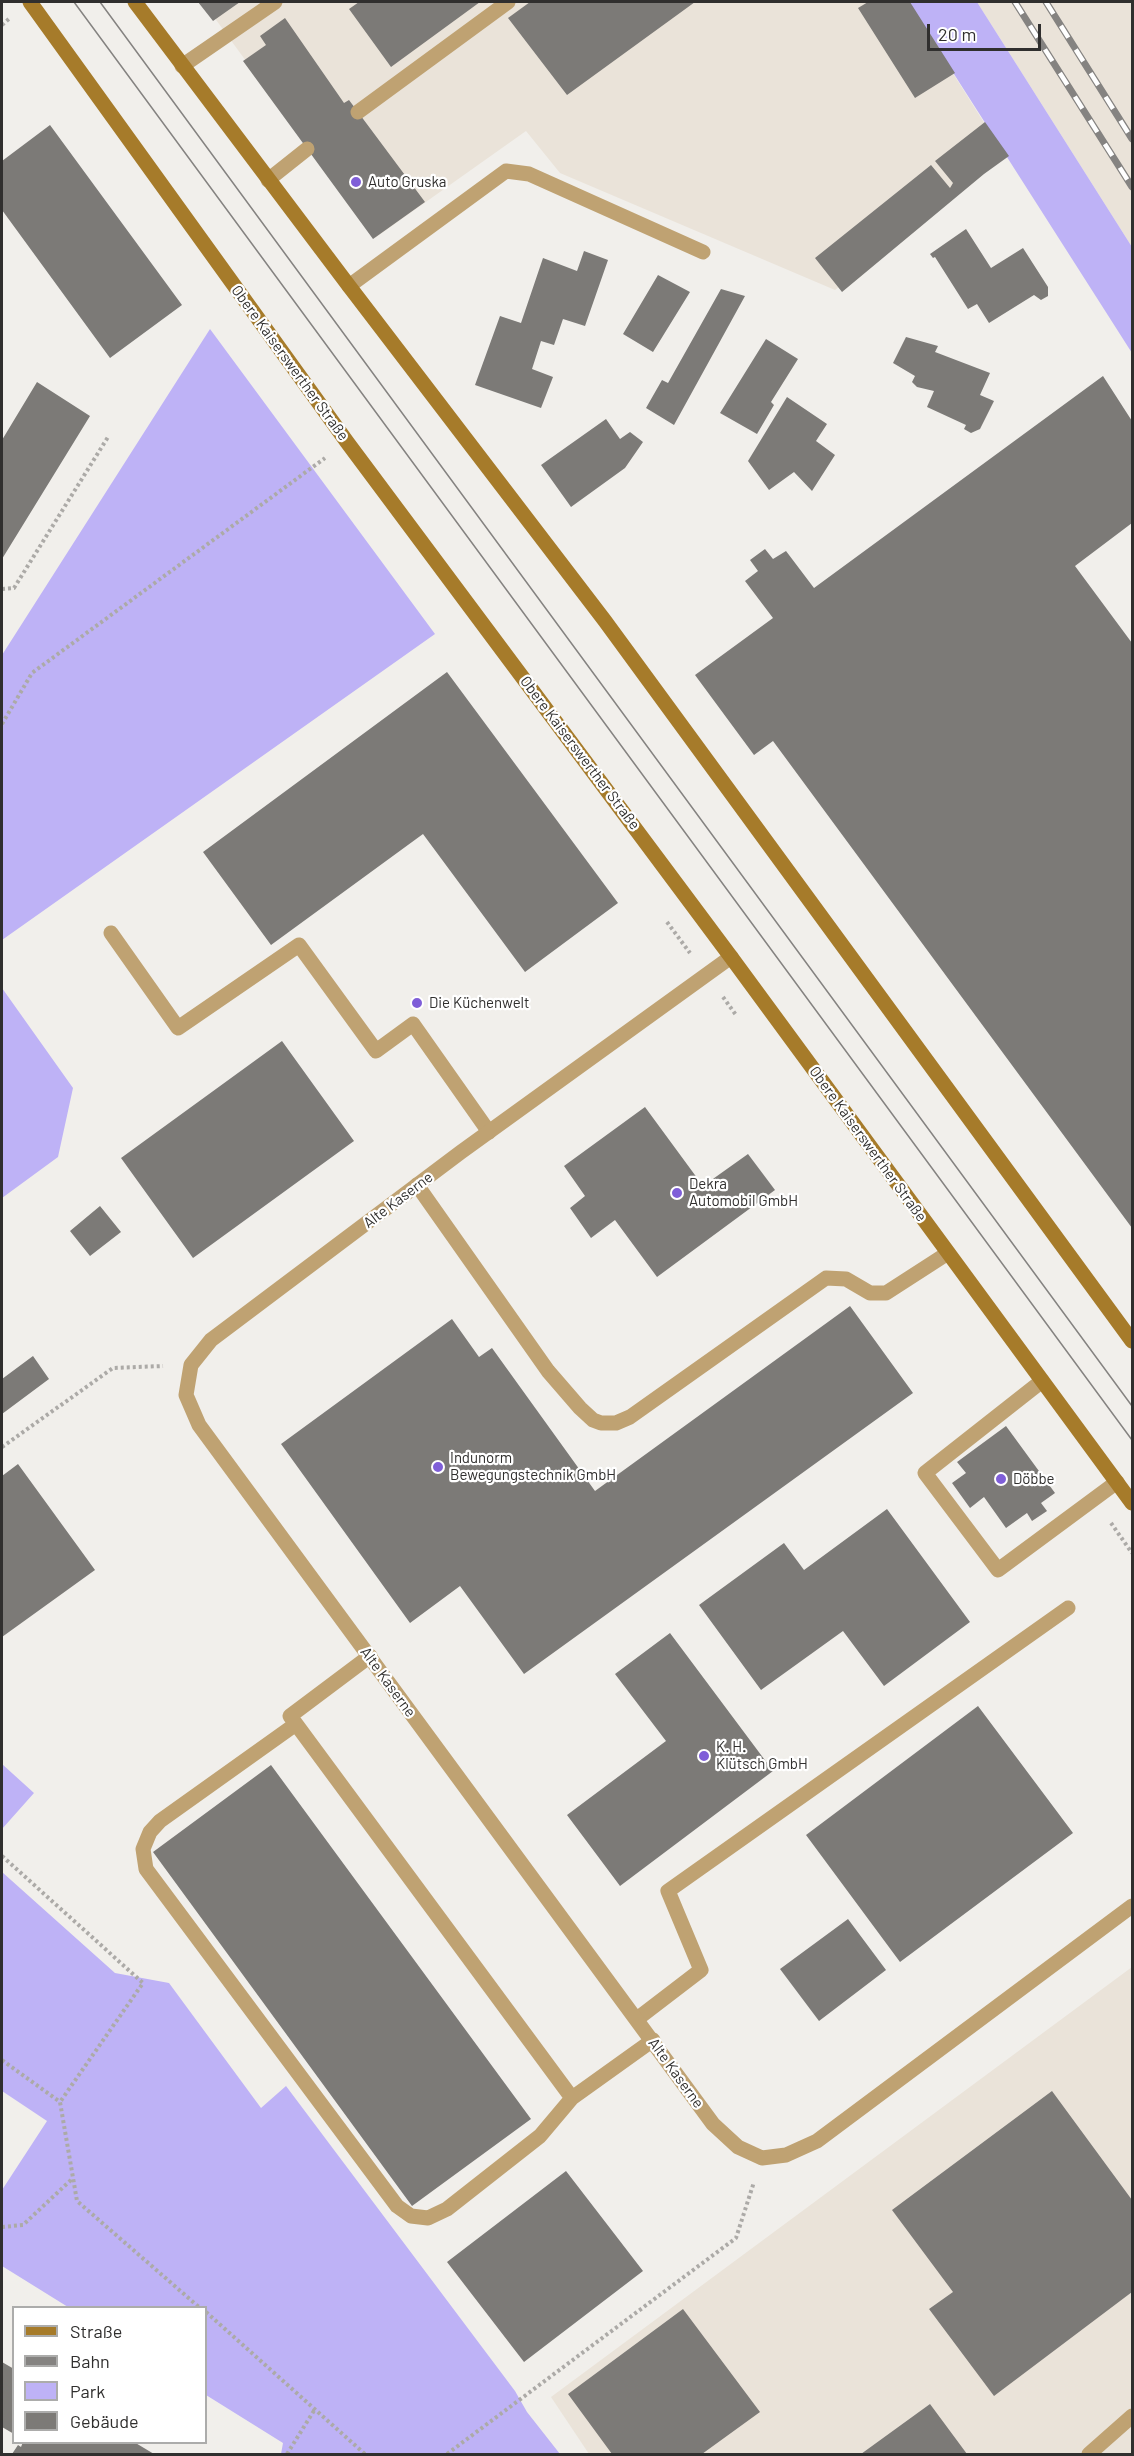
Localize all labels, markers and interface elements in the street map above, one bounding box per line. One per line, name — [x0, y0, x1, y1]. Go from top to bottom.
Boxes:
scale bar — [930, 12, 1044, 50]
text: 20 m — [938, 23, 976, 45]
place label: Auto Gruska — [368, 173, 447, 191]
marker: Auto Gruska — [349, 175, 363, 189]
street label: Obere Kaiserswerther Straße — [228, 282, 352, 444]
street label: Obere Kaiserswerther Straße — [516, 673, 644, 833]
place label: Die Küchenwelt — [429, 994, 530, 1012]
marker: Die Küchenwelt — [410, 996, 424, 1010]
street label: Obere Kaiserswerther Straße — [806, 1063, 930, 1225]
street label: Alte Kaserne — [360, 1168, 436, 1232]
place label: Dekra Automobil GmbH — [689, 1175, 798, 1210]
marker: Dekra Automobil GmbH — [670, 1186, 684, 1200]
place label: Indunorm Bewegungstechnik GmbH — [450, 1449, 616, 1484]
marker: Indunorm Bewegungstechnik GmbH — [431, 1460, 445, 1474]
place label: Döbbe — [1013, 1470, 1055, 1488]
marker: Döbbe — [994, 1472, 1008, 1486]
street label: Alte Kaserne — [357, 1643, 419, 1721]
place label: K. H. Klütsch GmbH — [716, 1738, 808, 1773]
marker: K. H. Klütsch GmbH — [697, 1749, 711, 1763]
street label: Alte Kaserne — [645, 2034, 707, 2112]
legend — [12, 2306, 207, 2444]
text: Straße — [70, 2320, 122, 2342]
text: Bahn — [70, 2350, 110, 2372]
text: Park — [70, 2380, 105, 2402]
text: Gebäude — [70, 2410, 139, 2432]

